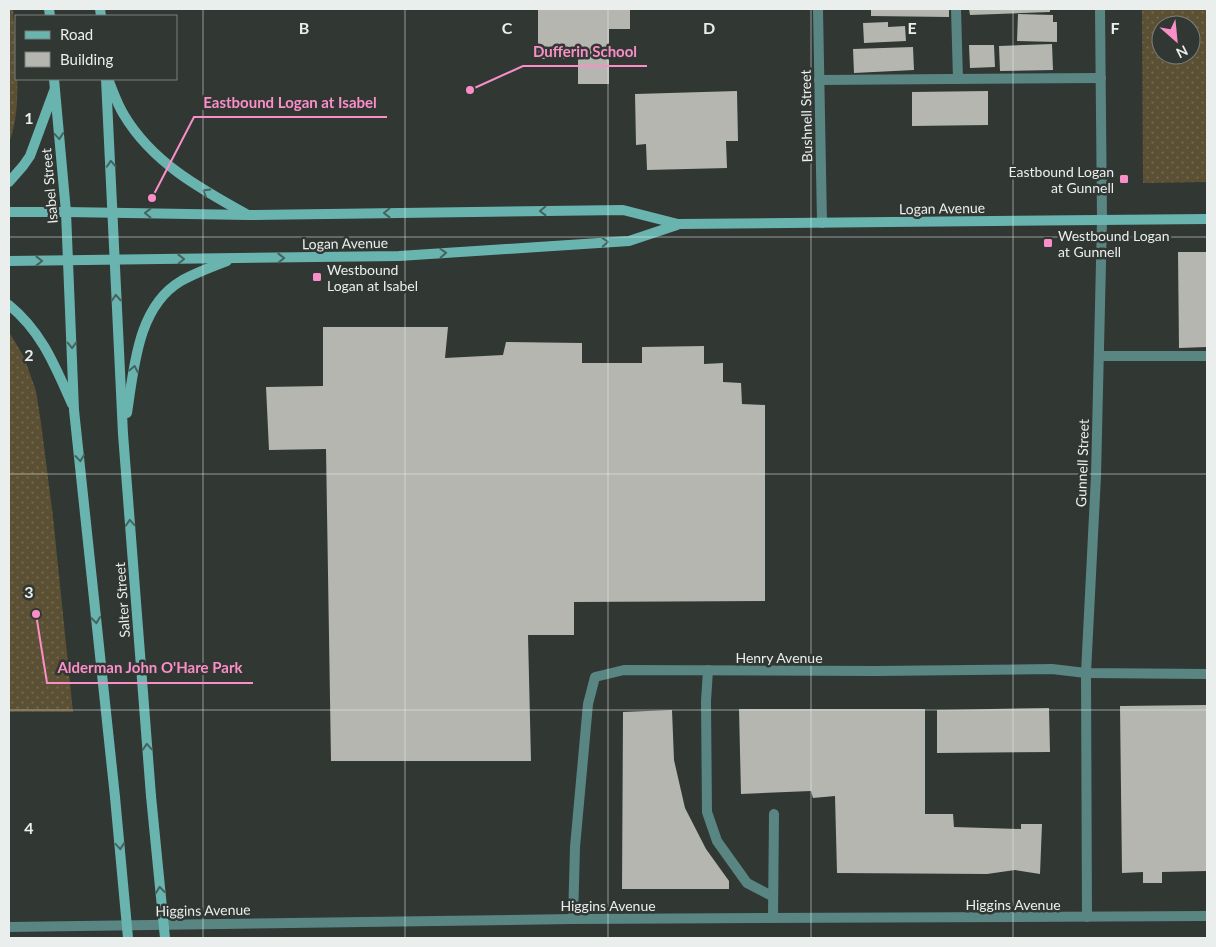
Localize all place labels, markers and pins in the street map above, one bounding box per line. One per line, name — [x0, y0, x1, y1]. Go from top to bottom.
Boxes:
callout: Dufferin School — [523, 36, 647, 66]
callout: Eastbound Logan at Isabel — [194, 87, 387, 117]
place label: Eastbound Logan at Gunnell — [1009, 163, 1114, 196]
marker: Eastbound Logan at Gunnell — [1118, 173, 1130, 185]
place label: Westbound Logan at Gunnell — [1058, 227, 1170, 260]
marker: Westbound Logan at Gunnell — [1042, 237, 1054, 249]
place label: Westbound Logan at Isabel — [327, 261, 418, 294]
marker: Westbound Logan at Isabel — [311, 271, 323, 283]
callout: Alderman John O'Hare Park — [47, 653, 253, 683]

